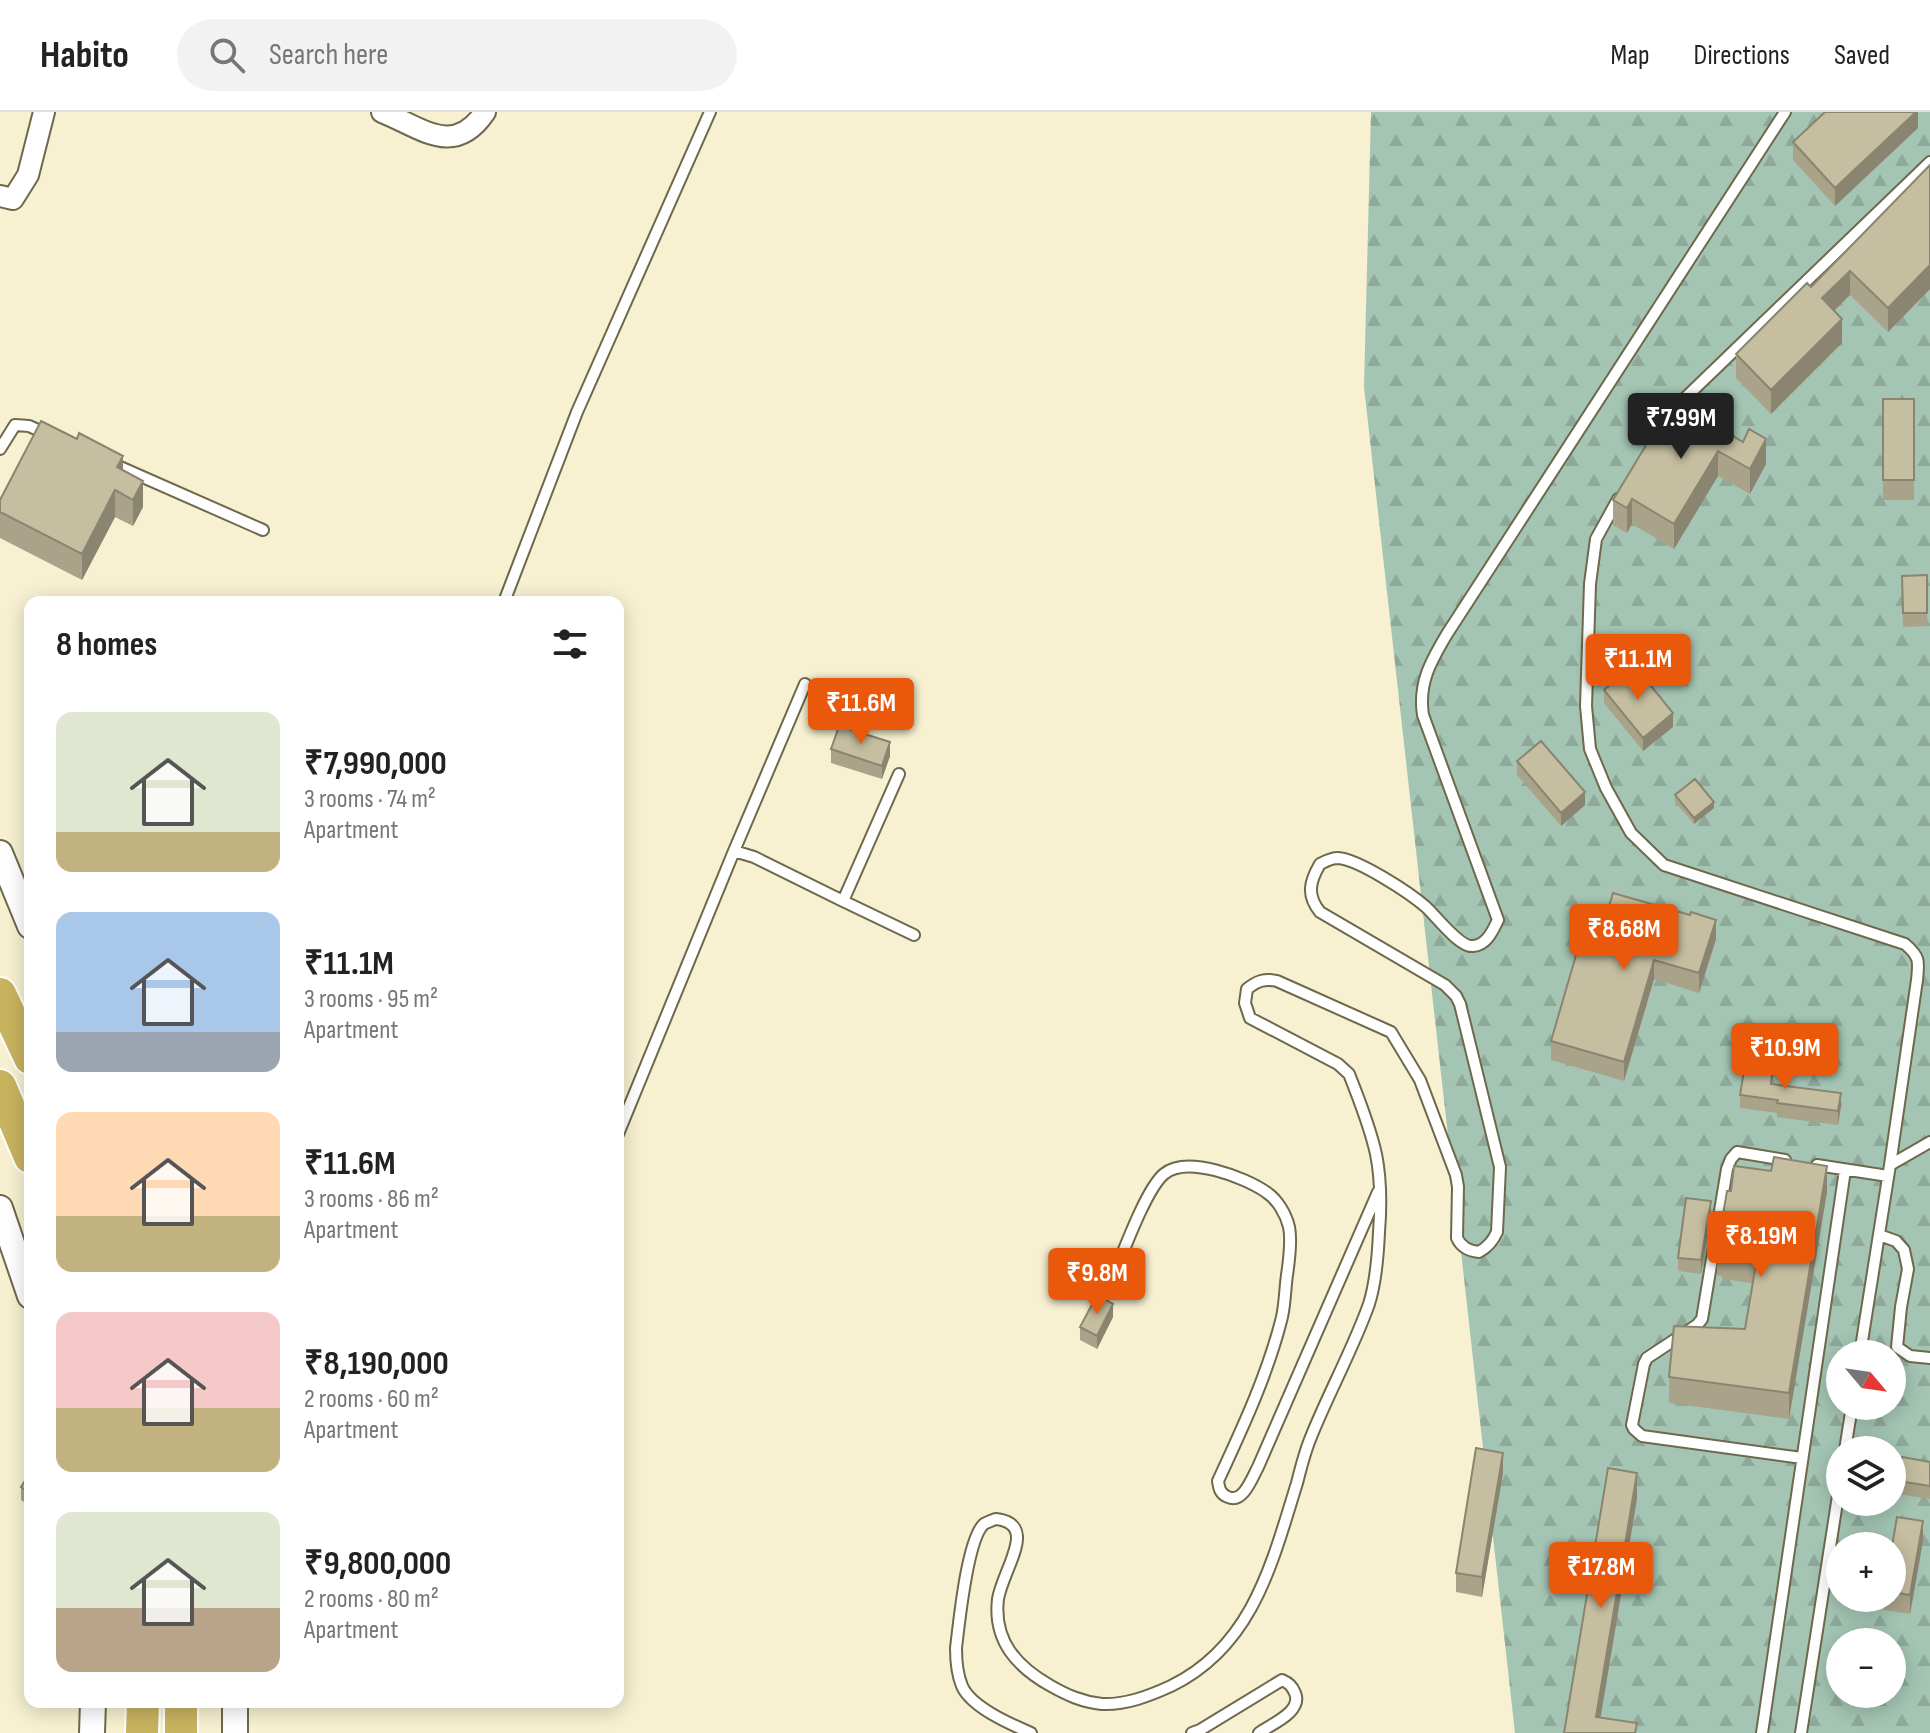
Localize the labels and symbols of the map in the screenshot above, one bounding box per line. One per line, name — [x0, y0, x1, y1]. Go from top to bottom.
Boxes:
pin: ₹7.99M — [1616, 393, 1746, 461]
pin: ₹11.1M — [1573, 634, 1703, 702]
pin: ₹11.6M — [796, 678, 926, 746]
pin: ₹8.68M — [1559, 904, 1689, 972]
pin: ₹10.9M — [1720, 1023, 1850, 1091]
pin: ₹8.19M — [1696, 1211, 1826, 1279]
pin: ₹9.8M — [1041, 1248, 1153, 1316]
north arrow — [1826, 1340, 1906, 1420]
pin: ₹17.8M — [1536, 1542, 1666, 1610]

